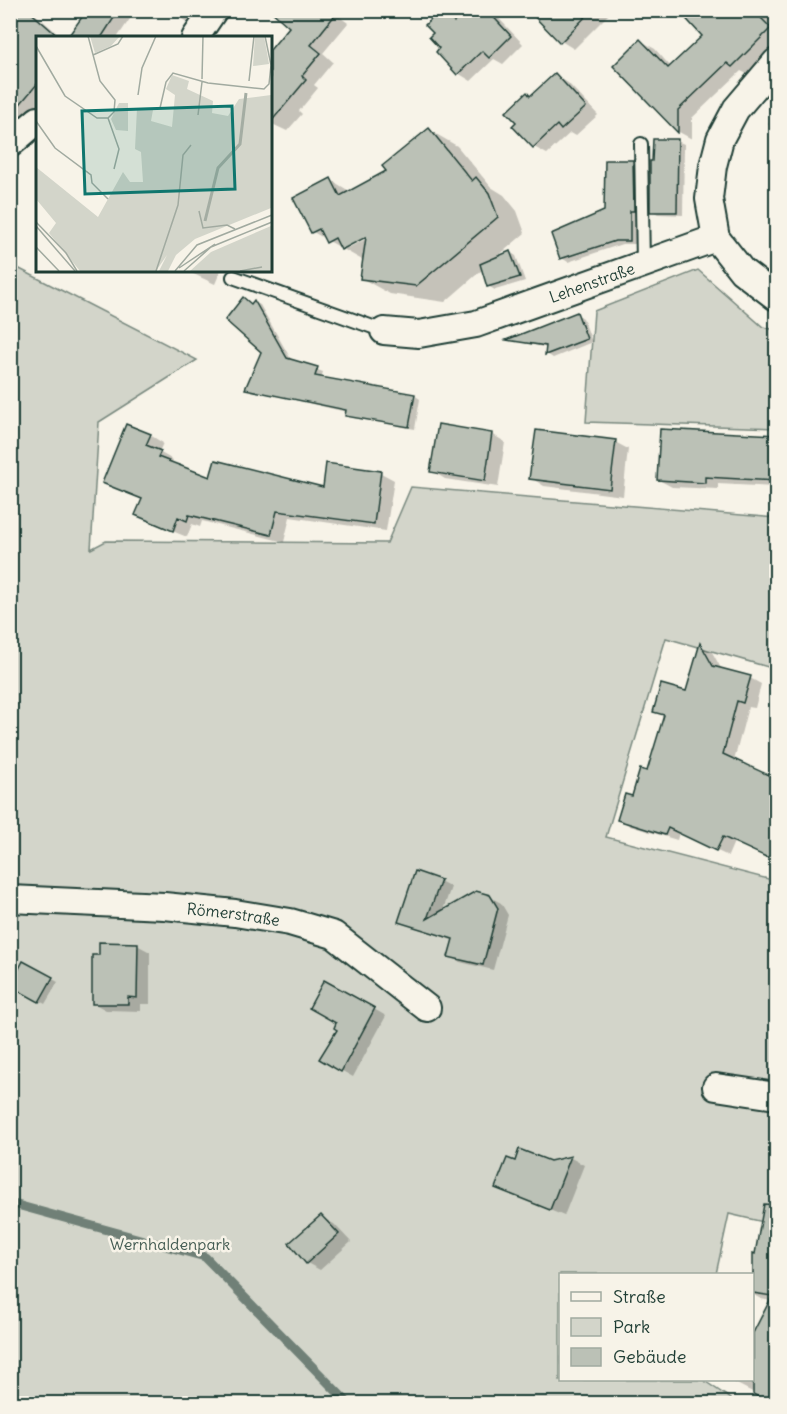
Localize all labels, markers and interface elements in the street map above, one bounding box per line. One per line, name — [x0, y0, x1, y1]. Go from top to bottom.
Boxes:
inset map — [36, 36, 272, 272]
street label: Lehenstraße — [546, 258, 637, 307]
street label: Römerstraße — [186, 898, 281, 930]
park label: Wernhaldenpark — [110, 1234, 230, 1254]
legend — [559, 1273, 754, 1381]
text: Straße — [613, 1285, 666, 1308]
text: Park — [613, 1315, 650, 1338]
text: Gebäude — [613, 1345, 686, 1368]

